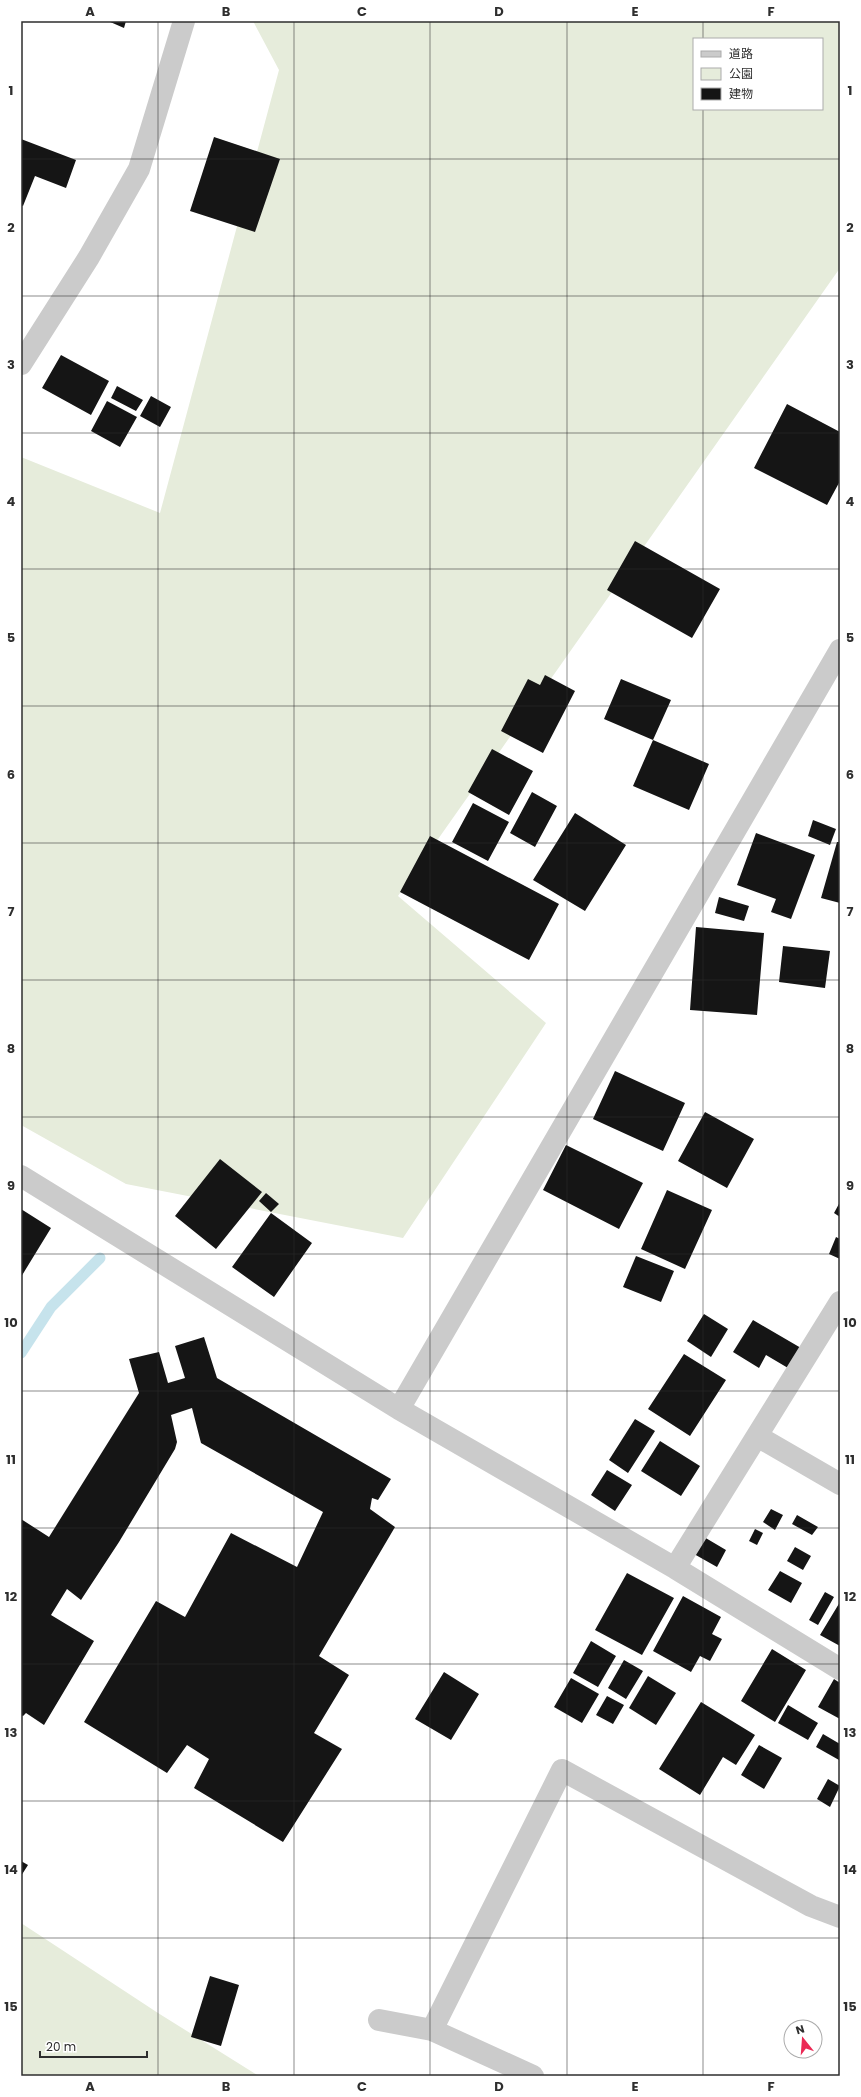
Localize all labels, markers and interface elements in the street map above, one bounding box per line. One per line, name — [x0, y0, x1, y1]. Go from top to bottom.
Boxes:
text: A — [85, 2, 95, 21]
text: B — [222, 2, 231, 21]
text: C — [357, 2, 367, 21]
text: D — [494, 2, 504, 21]
text: E — [631, 2, 639, 21]
text: F — [767, 2, 775, 21]
legend — [693, 38, 823, 110]
text: 道路 — [729, 45, 753, 62]
text: 公園 — [729, 65, 753, 82]
text: 1 — [9, 81, 13, 100]
text: 1 — [848, 81, 852, 100]
text: 建物 — [729, 85, 753, 102]
text: 2 — [7, 218, 15, 237]
text: 2 — [846, 218, 854, 237]
text: 3 — [7, 355, 15, 374]
text: 3 — [846, 355, 854, 374]
text: 4 — [7, 492, 16, 511]
text: 4 — [846, 492, 855, 511]
text: 5 — [7, 628, 15, 647]
text: 5 — [846, 628, 854, 647]
text: 6 — [7, 765, 15, 784]
text: 6 — [846, 765, 854, 784]
text: 7 — [8, 902, 15, 921]
text: 7 — [847, 902, 854, 921]
text: 8 — [7, 1039, 15, 1058]
text: 8 — [846, 1039, 854, 1058]
text: 9 — [7, 1176, 15, 1195]
text: 9 — [846, 1176, 854, 1195]
text: 10 — [4, 1313, 18, 1332]
text: 10 — [843, 1313, 857, 1332]
text: 11 — [6, 1450, 16, 1469]
text: 11 — [845, 1450, 855, 1469]
text: 12 — [5, 1587, 18, 1606]
text: 12 — [844, 1587, 857, 1606]
text: 13 — [5, 1723, 18, 1742]
text: 13 — [844, 1723, 857, 1742]
text: 14 — [4, 1860, 18, 1879]
text: 14 — [843, 1860, 857, 1879]
text: 15 — [4, 1997, 18, 2016]
text: 15 — [843, 1997, 857, 2016]
north arrow — [783, 2019, 823, 2059]
text: N — [794, 2021, 806, 2038]
scale bar — [40, 2033, 147, 2059]
text: 20 m — [46, 2038, 76, 2055]
text: A — [85, 2077, 95, 2096]
text: B — [222, 2077, 231, 2096]
text: C — [357, 2077, 367, 2096]
text: D — [494, 2077, 504, 2096]
text: E — [631, 2077, 639, 2096]
text: F — [767, 2077, 775, 2096]

